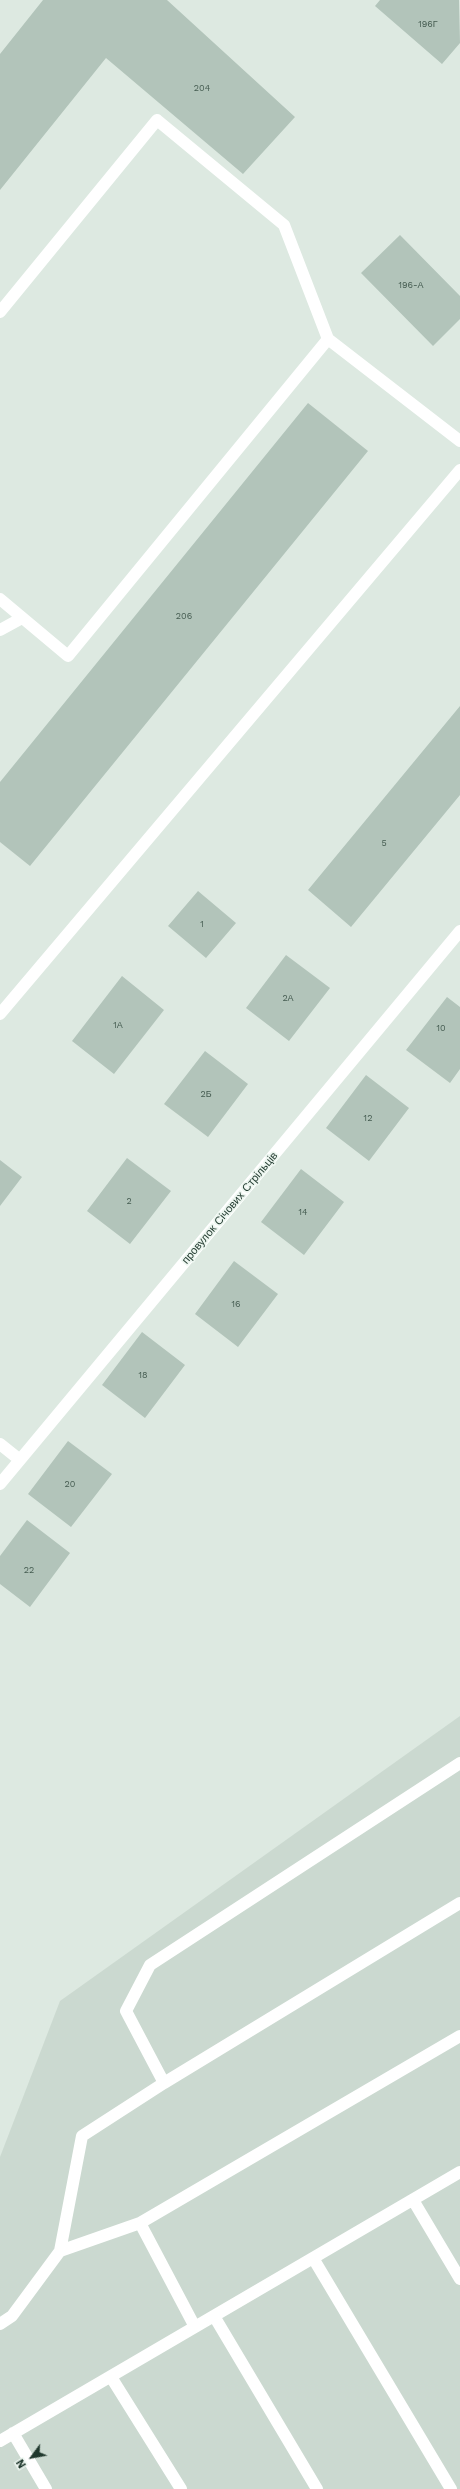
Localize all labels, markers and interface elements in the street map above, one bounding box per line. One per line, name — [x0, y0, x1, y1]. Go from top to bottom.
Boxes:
house number: 196Г — [418, 19, 438, 29]
house number: 204 — [194, 83, 210, 93]
house number: 196-А — [398, 280, 424, 290]
house number: 206 — [176, 611, 192, 621]
house number: 5 — [381, 838, 387, 848]
house number: 1 — [200, 919, 204, 929]
house number: 2А — [282, 993, 294, 1003]
house number: 1А — [113, 1020, 123, 1030]
house number: 10 — [436, 1023, 446, 1033]
house number: 2Б — [200, 1089, 212, 1099]
house number: 12 — [364, 1113, 372, 1123]
street label: провулок Січових Стрільців — [179, 1149, 281, 1267]
house number: 2 — [126, 1196, 132, 1206]
house number: 14 — [298, 1207, 308, 1217]
house number: 16 — [232, 1299, 240, 1309]
house number: 18 — [138, 1370, 148, 1380]
house number: 20 — [65, 1479, 75, 1489]
house number: 22 — [24, 1565, 34, 1575]
north arrow — [12, 2437, 52, 2477]
text: N — [14, 2457, 29, 2471]

